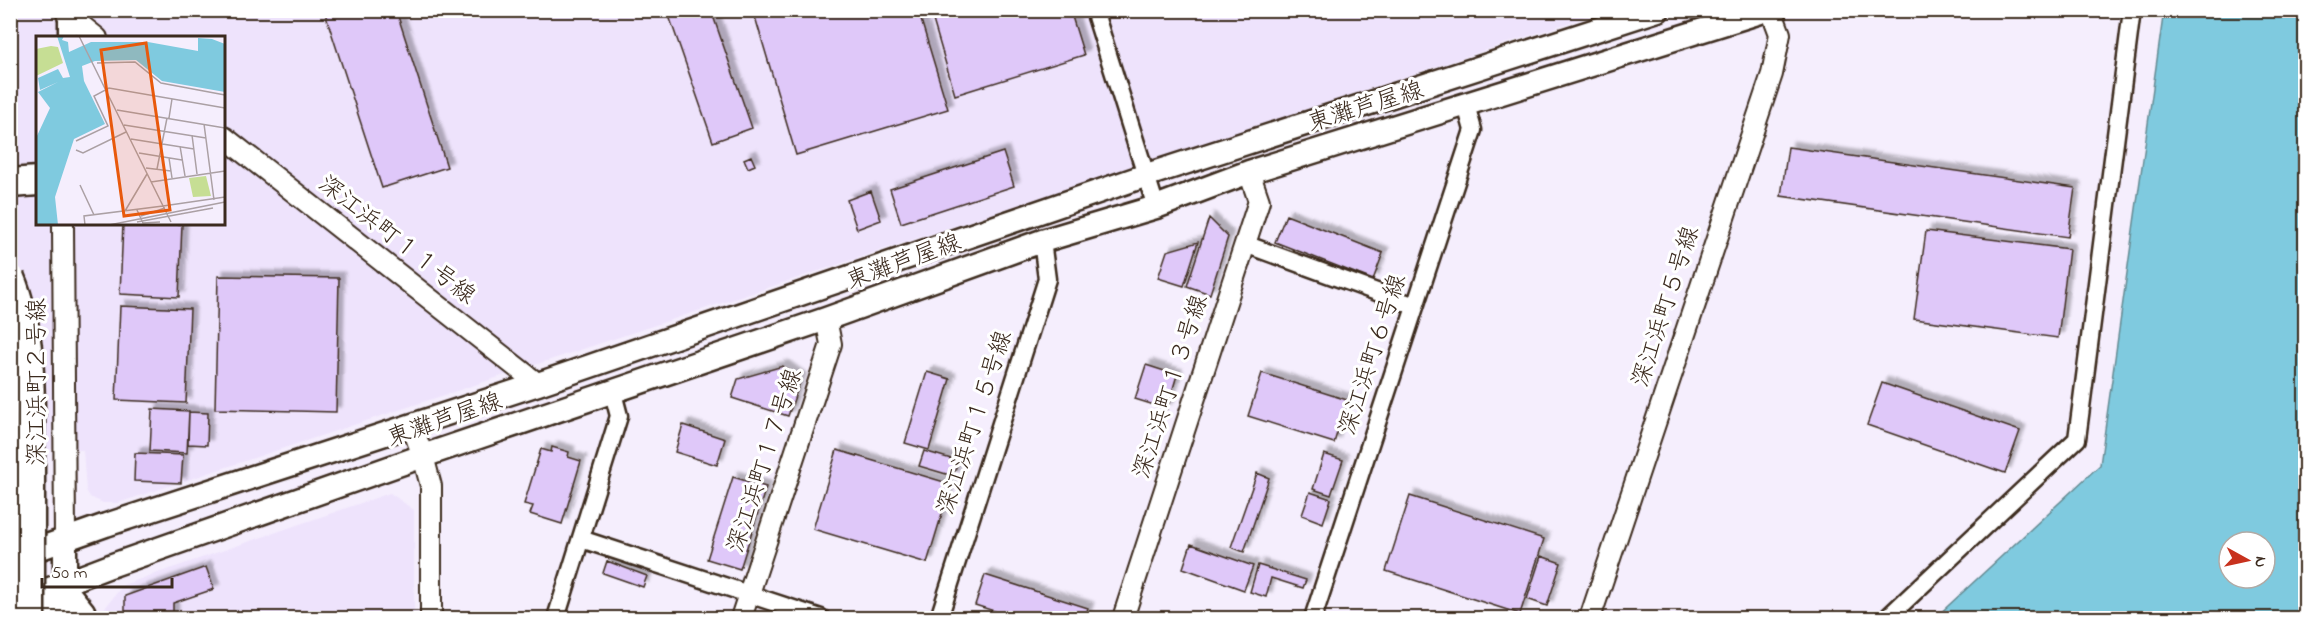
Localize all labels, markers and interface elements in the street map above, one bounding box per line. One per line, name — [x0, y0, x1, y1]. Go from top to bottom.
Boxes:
inset map — [36, 36, 225, 225]
street label: 東灘芦屋線 — [1304, 74, 1428, 142]
street label: 深江浜町１１号線 — [310, 168, 482, 314]
street label: 深江浜町５号線 — [1624, 222, 1710, 392]
street label: 東灘芦屋線 — [842, 226, 966, 300]
street label: 深江浜町６号線 — [1331, 270, 1417, 440]
street label: 深江浜町１３号線 — [1126, 290, 1218, 484]
street label: 深江浜町２号線 — [21, 298, 56, 466]
street label: 深江浜町１５号線 — [930, 326, 1022, 520]
street label: 深江浜町１７号線 — [720, 364, 812, 558]
street label: 東灘芦屋線 — [383, 385, 507, 457]
north arrow — [2217, 530, 2277, 590]
scale bar — [42, 551, 172, 589]
text: N — [2247, 555, 2273, 569]
text: 50 m — [51, 561, 88, 587]

